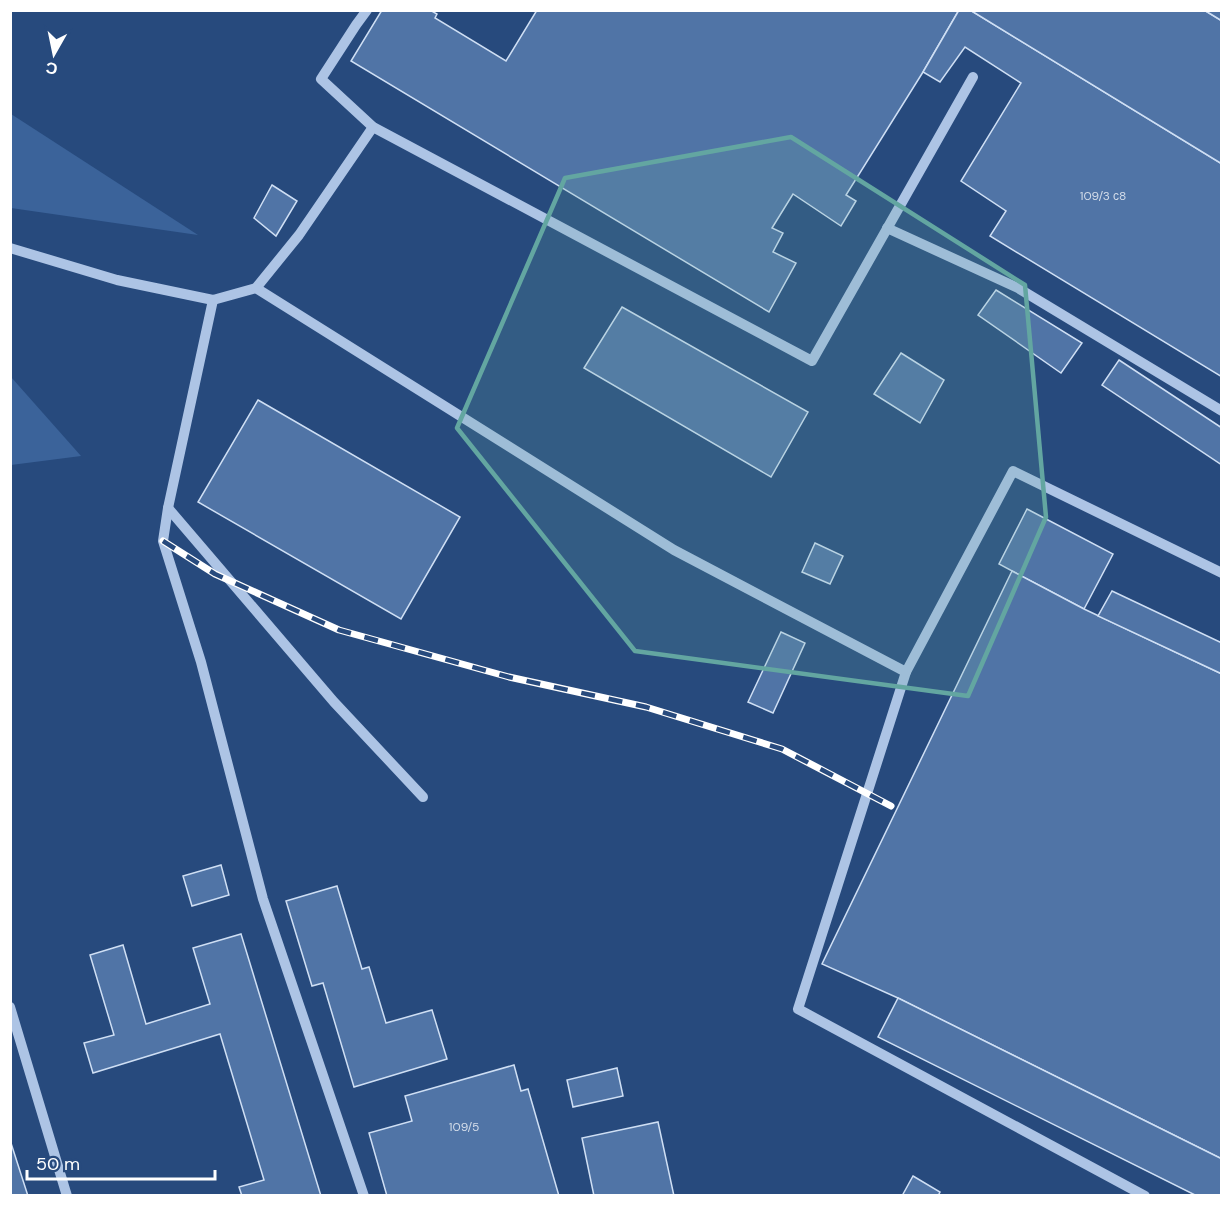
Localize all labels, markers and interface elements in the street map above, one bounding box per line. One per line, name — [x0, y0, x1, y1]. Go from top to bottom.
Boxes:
north arrow — [24, 24, 84, 84]
text: С — [44, 57, 59, 80]
house number: 109/3 с8 — [1080, 188, 1126, 204]
house number: 109/5 — [449, 1119, 479, 1135]
scale bar — [27, 1143, 214, 1181]
text: 50 m — [36, 1152, 80, 1176]

